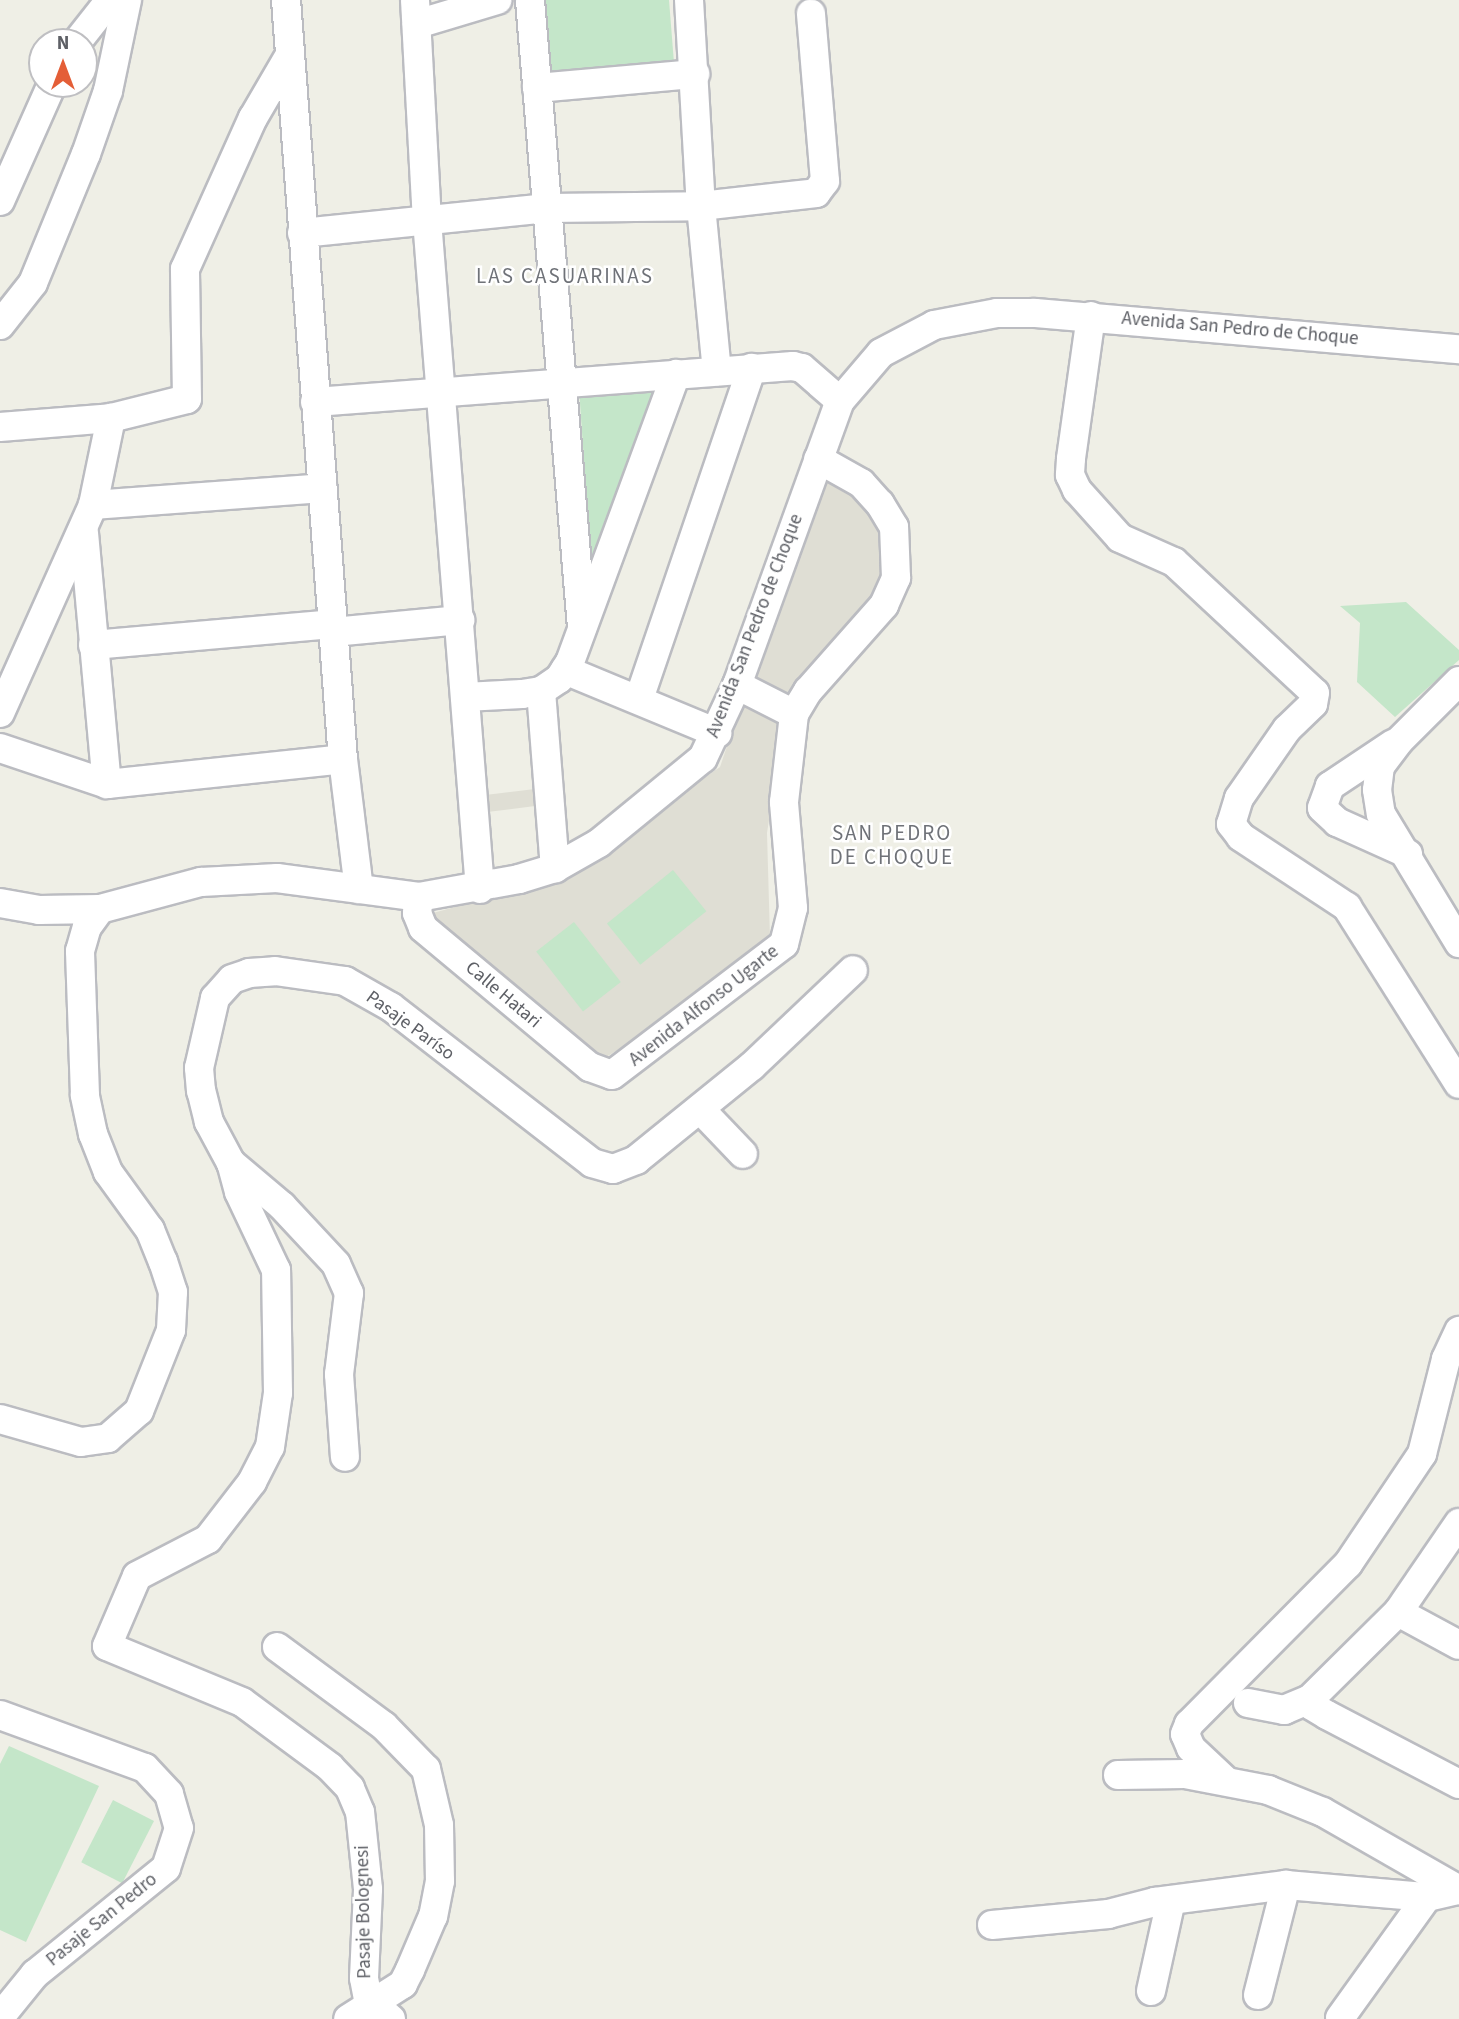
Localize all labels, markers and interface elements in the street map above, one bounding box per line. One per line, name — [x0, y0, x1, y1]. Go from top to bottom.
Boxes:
north arrow — [28, 28, 98, 98]
text: N — [57, 30, 69, 57]
district label: LAS CASUARINAS — [478, 263, 652, 289]
street label: Avenida San Pedro de Choque — [1121, 307, 1359, 351]
street label: Avenida San Pedro de Choque — [702, 511, 808, 741]
district label: SAN PEDRO DE CHOQUE — [831, 820, 953, 870]
street label: Avenida Alfonso Ugarte — [625, 940, 783, 1072]
street label: Calle Hatari — [460, 957, 546, 1033]
street label: Pasaje Paríso — [361, 986, 459, 1066]
street label: Pasaje Bolognesi — [351, 1845, 377, 1979]
street label: Pasaje San Pedro — [42, 1868, 162, 1972]

